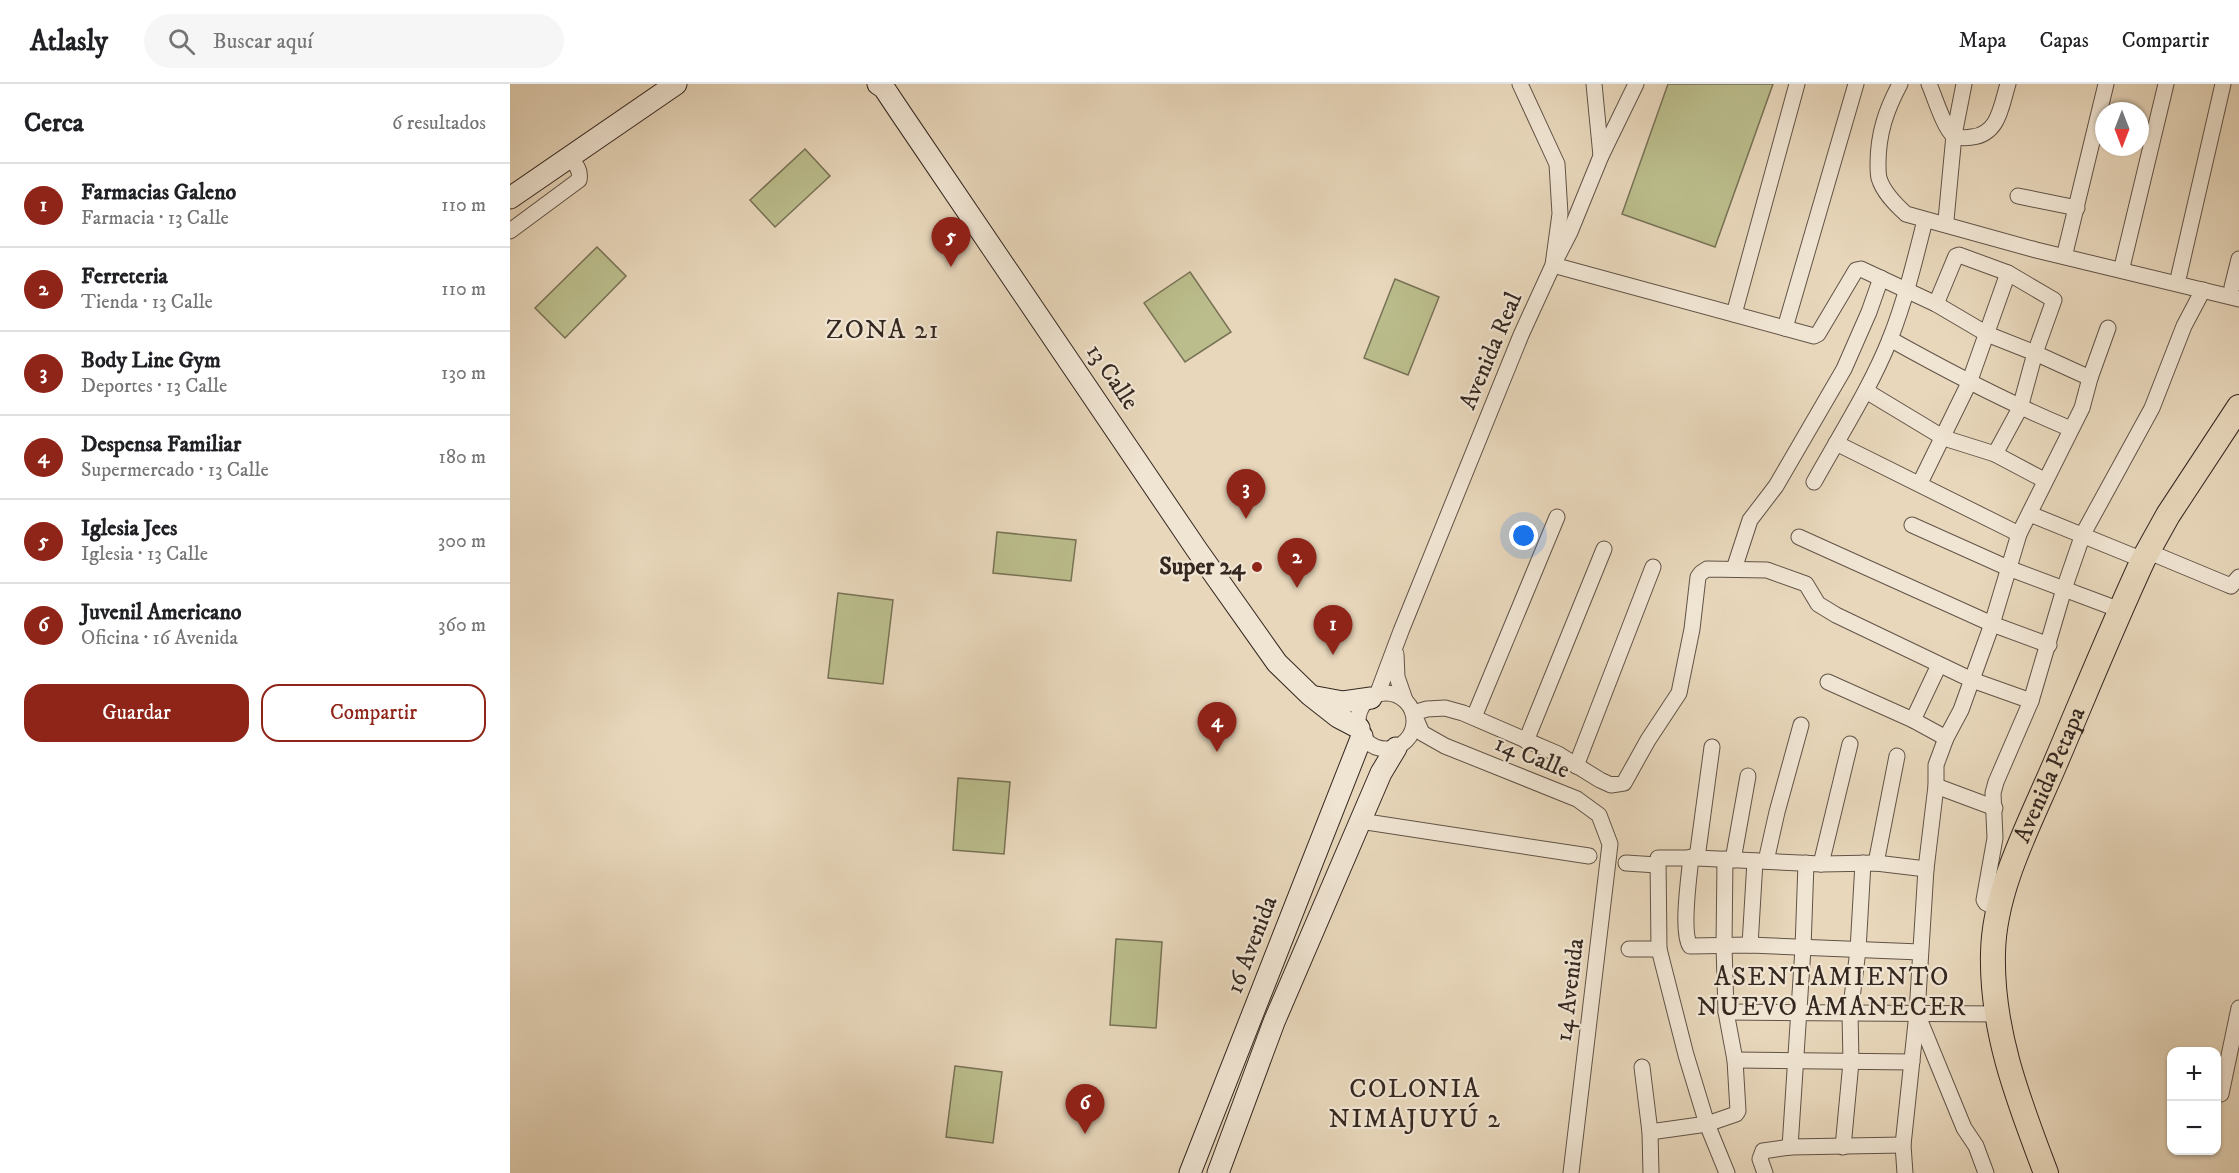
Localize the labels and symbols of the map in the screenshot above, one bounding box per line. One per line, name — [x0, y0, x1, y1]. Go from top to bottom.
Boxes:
north arrow — [2095, 102, 2149, 156]
pin: 5 — [932, 218, 970, 267]
street label: Avenida Real — [1453, 287, 1529, 414]
district label: ZONA 21 — [826, 313, 940, 347]
street label: 13 Calle — [1079, 338, 1145, 416]
pin: 3 — [1226, 470, 1266, 519]
your location — [1509, 521, 1538, 550]
pin: 2 — [1278, 538, 1316, 588]
place label: Super 24 — [1159, 552, 1246, 582]
marker: Super 24 — [1250, 560, 1264, 574]
pin: 1 — [1314, 606, 1352, 655]
pin: 4 — [1198, 702, 1236, 752]
street label: Avenida Petapa — [2007, 702, 2093, 847]
street label: 14 Calle — [1490, 728, 1574, 786]
street label: 16 Avenida — [1220, 891, 1285, 998]
street label: 14 Avenida — [1549, 936, 1591, 1043]
district label: ASENTAMIENTO NUEVO AMANECER — [1697, 961, 1967, 1024]
district label: COLONIA NIMAJUYÚ 2 — [1329, 1073, 1501, 1136]
pin: 6 — [1066, 1084, 1104, 1134]

